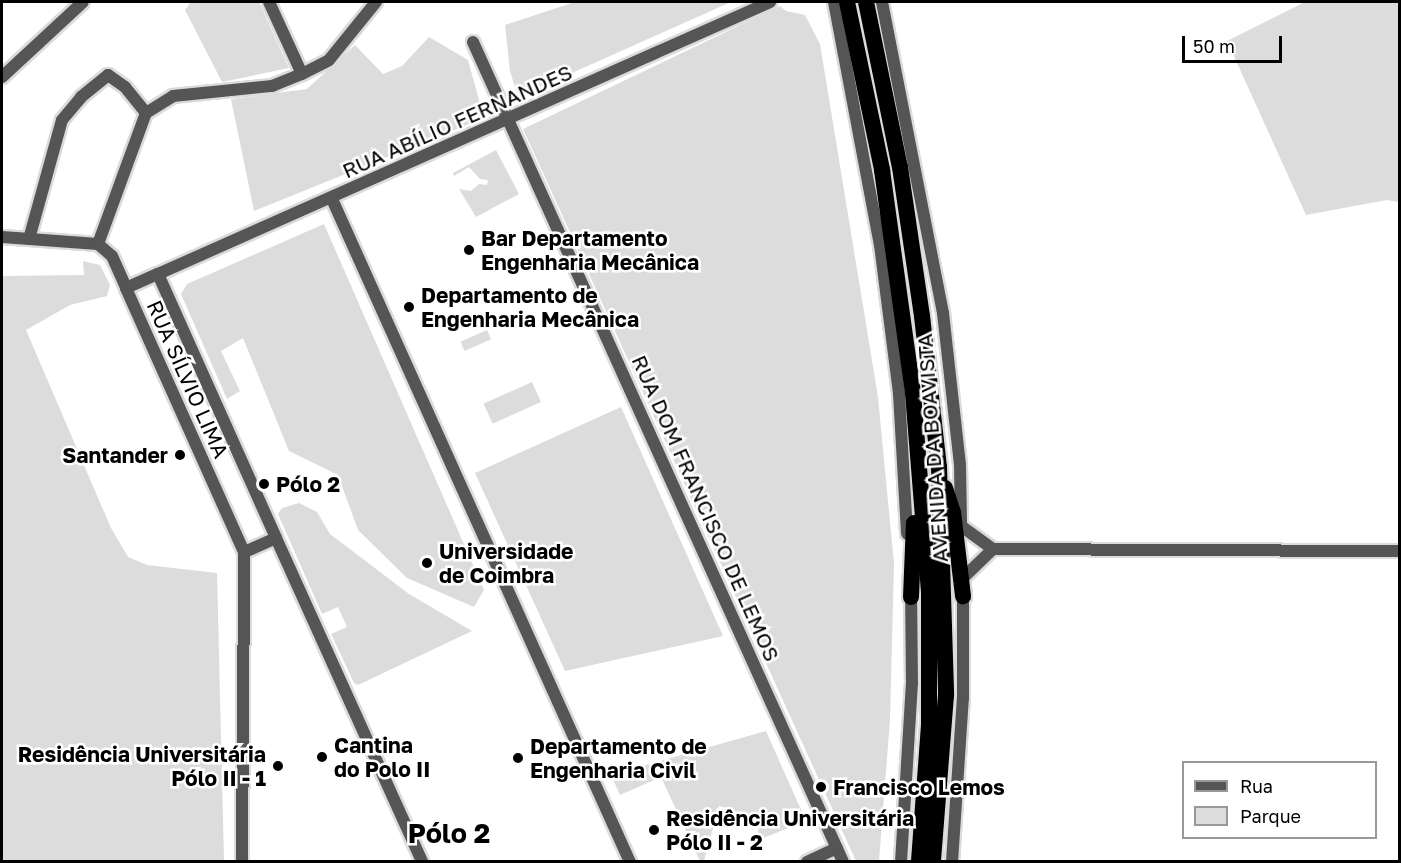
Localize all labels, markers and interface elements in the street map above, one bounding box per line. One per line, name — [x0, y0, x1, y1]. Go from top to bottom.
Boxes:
scale bar — [1185, 24, 1286, 62]
text: 50 m — [1193, 35, 1235, 57]
street label: RUA ABÍLIO FERNANDES — [338, 59, 576, 183]
place label: Bar Departamento Engenharia Mecânica — [481, 225, 699, 275]
marker: Bar Departamento Engenharia Mecânica — [462, 243, 476, 257]
place label: Departamento de Engenharia Mecânica — [421, 282, 639, 332]
street label: RUA SÍLVIO LIMA — [142, 296, 234, 462]
marker: Departamento de Engenharia Mecânica — [402, 300, 416, 314]
street label: AVENIDA DA BOAVISTA — [911, 333, 953, 563]
street label: RUA DOM FRANCISCO DE LEMOS — [627, 351, 785, 665]
place label: Santander — [62, 442, 168, 468]
marker: Santander — [173, 448, 187, 462]
place label: Pólo 2 — [276, 471, 340, 497]
marker: Pólo 2 — [257, 477, 271, 491]
place label: Universidade de Coimbra — [439, 538, 573, 588]
marker: Universidade de Coimbra — [420, 556, 434, 570]
place label: Cantina do Polo II — [334, 732, 430, 782]
place label: Departamento de Engenharia Civil — [530, 733, 707, 783]
place label: Residência Universitária Pólo II - 1 — [18, 741, 266, 791]
marker: Cantina do Polo II — [315, 750, 329, 764]
marker: Departamento de Engenharia Civil — [511, 751, 525, 765]
marker: Residência Universitária Pólo II - 1 — [271, 759, 285, 773]
legend — [1182, 761, 1377, 839]
place label: Francisco Lemos — [833, 774, 1005, 800]
text: Rua — [1240, 775, 1273, 797]
marker: Francisco Lemos — [814, 780, 828, 794]
place label: Residência Universitária Pólo II - 2 — [666, 805, 914, 855]
text: Parque — [1240, 805, 1301, 827]
district label: Pólo 2 — [408, 818, 490, 850]
marker: Residência Universitária Pólo II - 2 — [647, 823, 661, 837]

